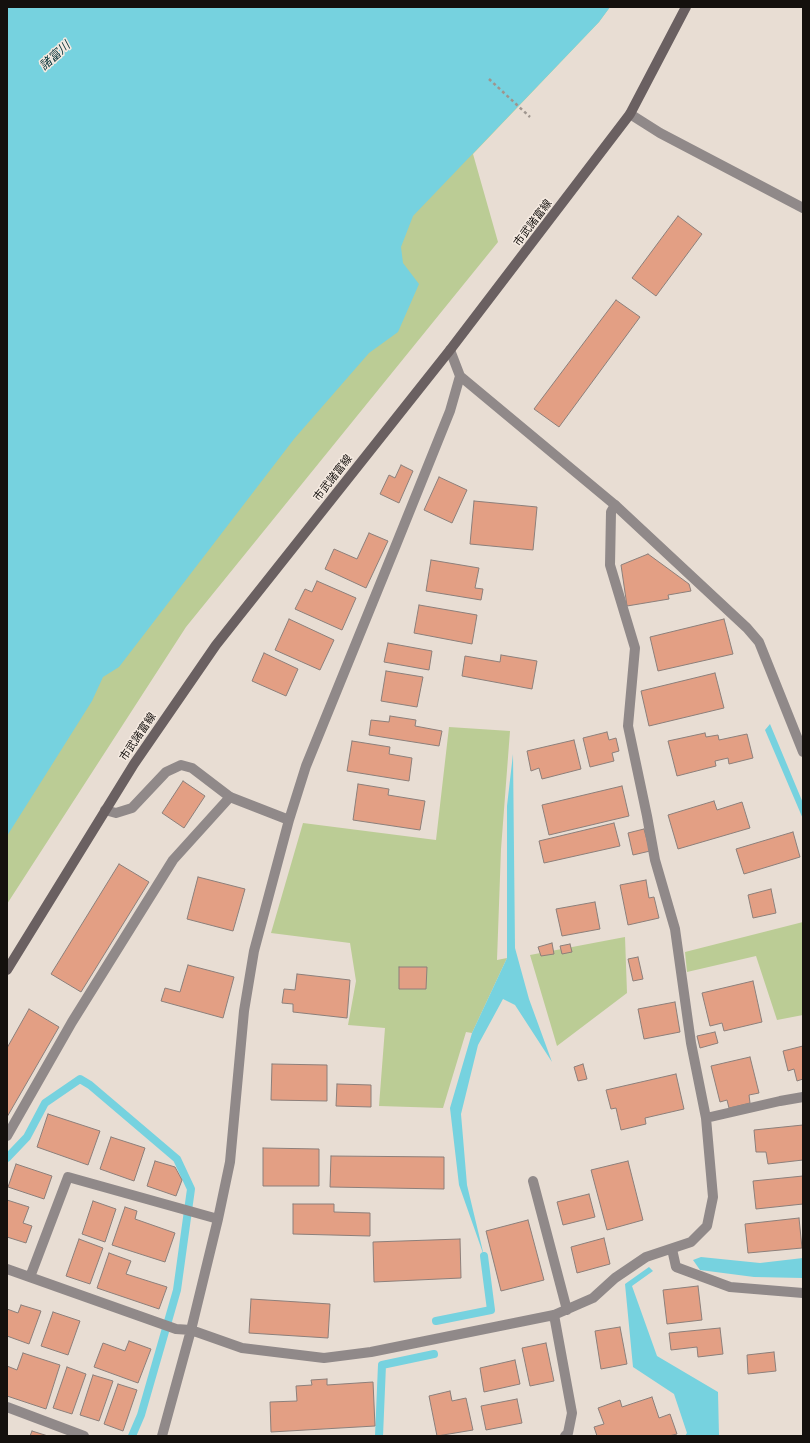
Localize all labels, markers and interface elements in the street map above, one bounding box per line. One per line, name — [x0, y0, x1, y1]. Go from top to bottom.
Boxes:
water label: 諸富川 — [37, 39, 73, 73]
street label: 市武諸富線 — [511, 197, 555, 249]
street label: 市武諸富線 — [311, 452, 355, 504]
street label: 市武諸富線 — [117, 711, 159, 763]

